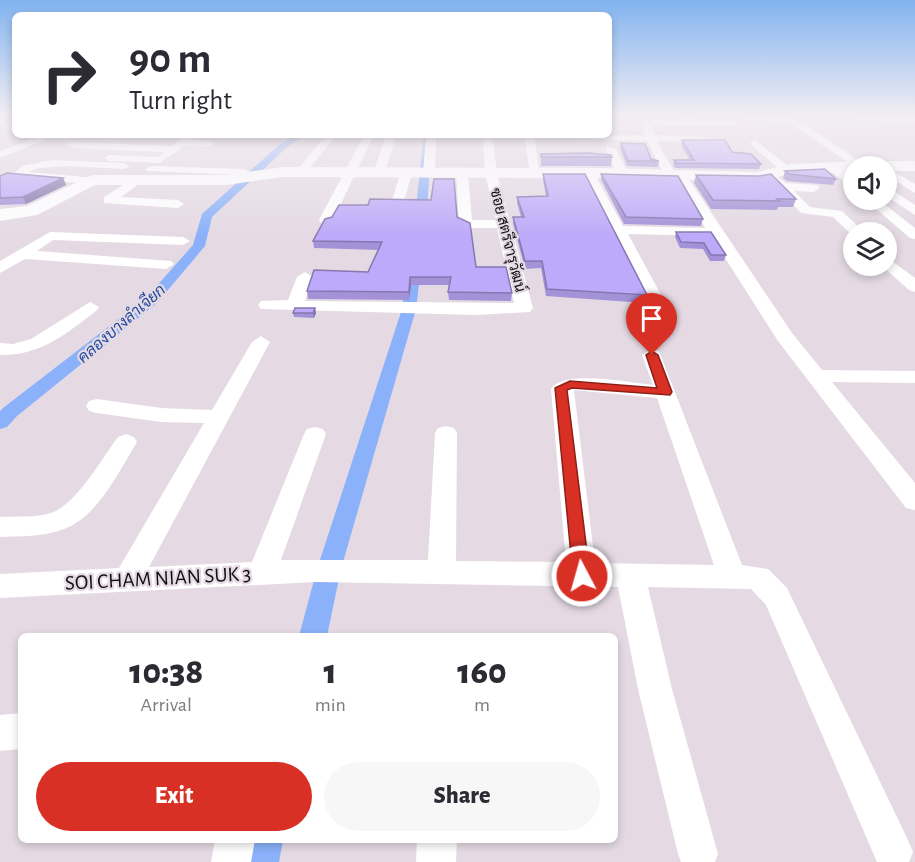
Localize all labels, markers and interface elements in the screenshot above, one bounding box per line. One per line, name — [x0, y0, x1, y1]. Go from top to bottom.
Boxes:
icon: right — [30, 36, 108, 114]
text: 90 m — [129, 38, 211, 80]
text: Turn right — [129, 87, 232, 114]
map controls — [843, 156, 897, 276]
button: sound — [843, 156, 897, 210]
street label: ซอย สตรีจารุวัฒน์ — [484, 186, 531, 294]
button: layers — [843, 222, 897, 276]
water label: คลองบางลำเจียก — [72, 279, 168, 366]
pin — [626, 293, 677, 355]
icon: arrive — [635, 302, 668, 335]
position arrow — [550, 544, 614, 608]
street label: SOI CHAM NIAN SUK 3 — [64, 563, 252, 594]
text: 10:38 — [129, 654, 203, 690]
text: 1 — [324, 654, 337, 690]
text: 160 — [457, 654, 507, 690]
text: Arrival — [141, 695, 192, 715]
text: min — [315, 695, 346, 715]
text: m — [474, 695, 490, 715]
button: Exit — [36, 762, 312, 831]
button: Share — [324, 762, 600, 831]

